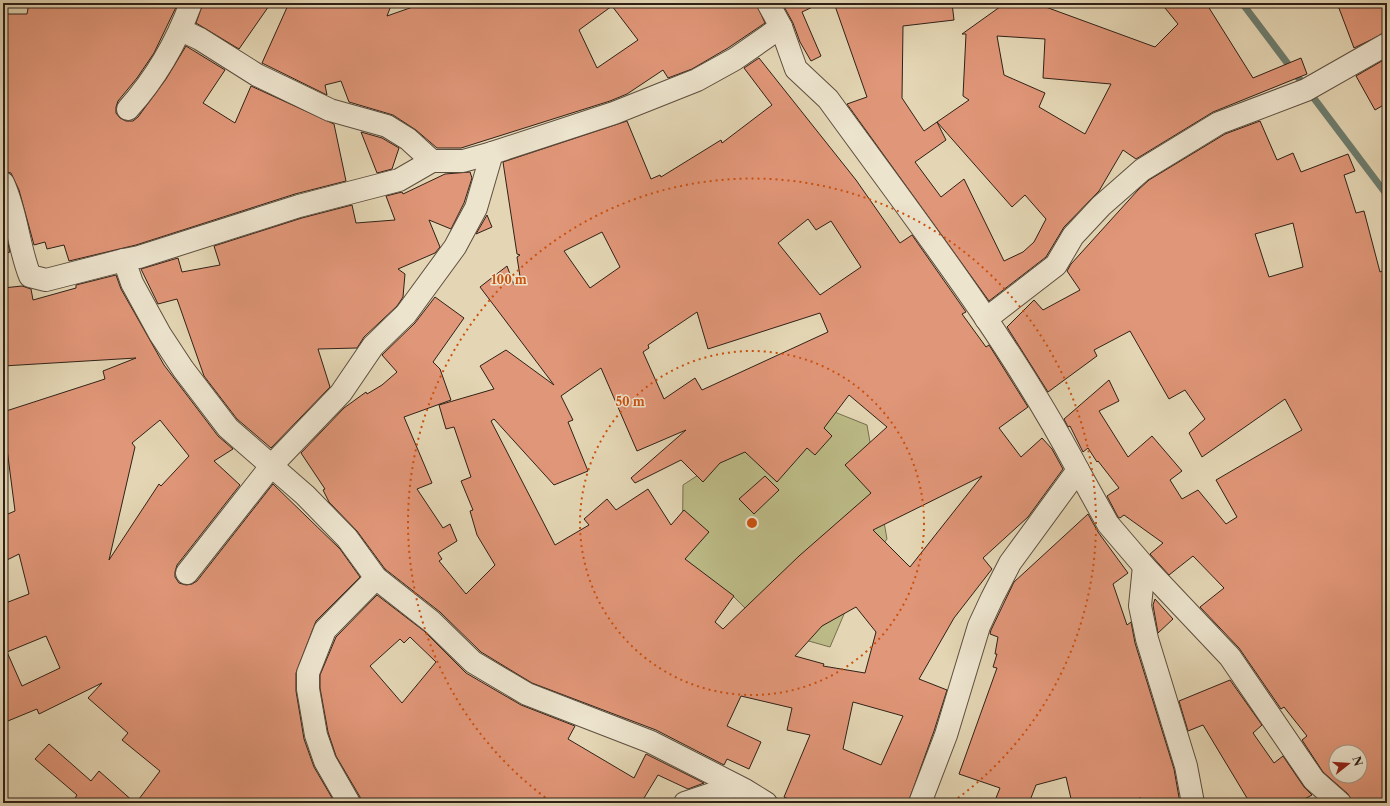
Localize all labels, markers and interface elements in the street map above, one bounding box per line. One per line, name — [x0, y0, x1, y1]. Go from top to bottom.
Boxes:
text: 100 m — [491, 272, 527, 287]
text: 50 m — [615, 394, 645, 409]
centre of rings — [745, 516, 759, 530]
north arrow — [1328, 744, 1368, 784]
text: N — [1349, 754, 1366, 768]

